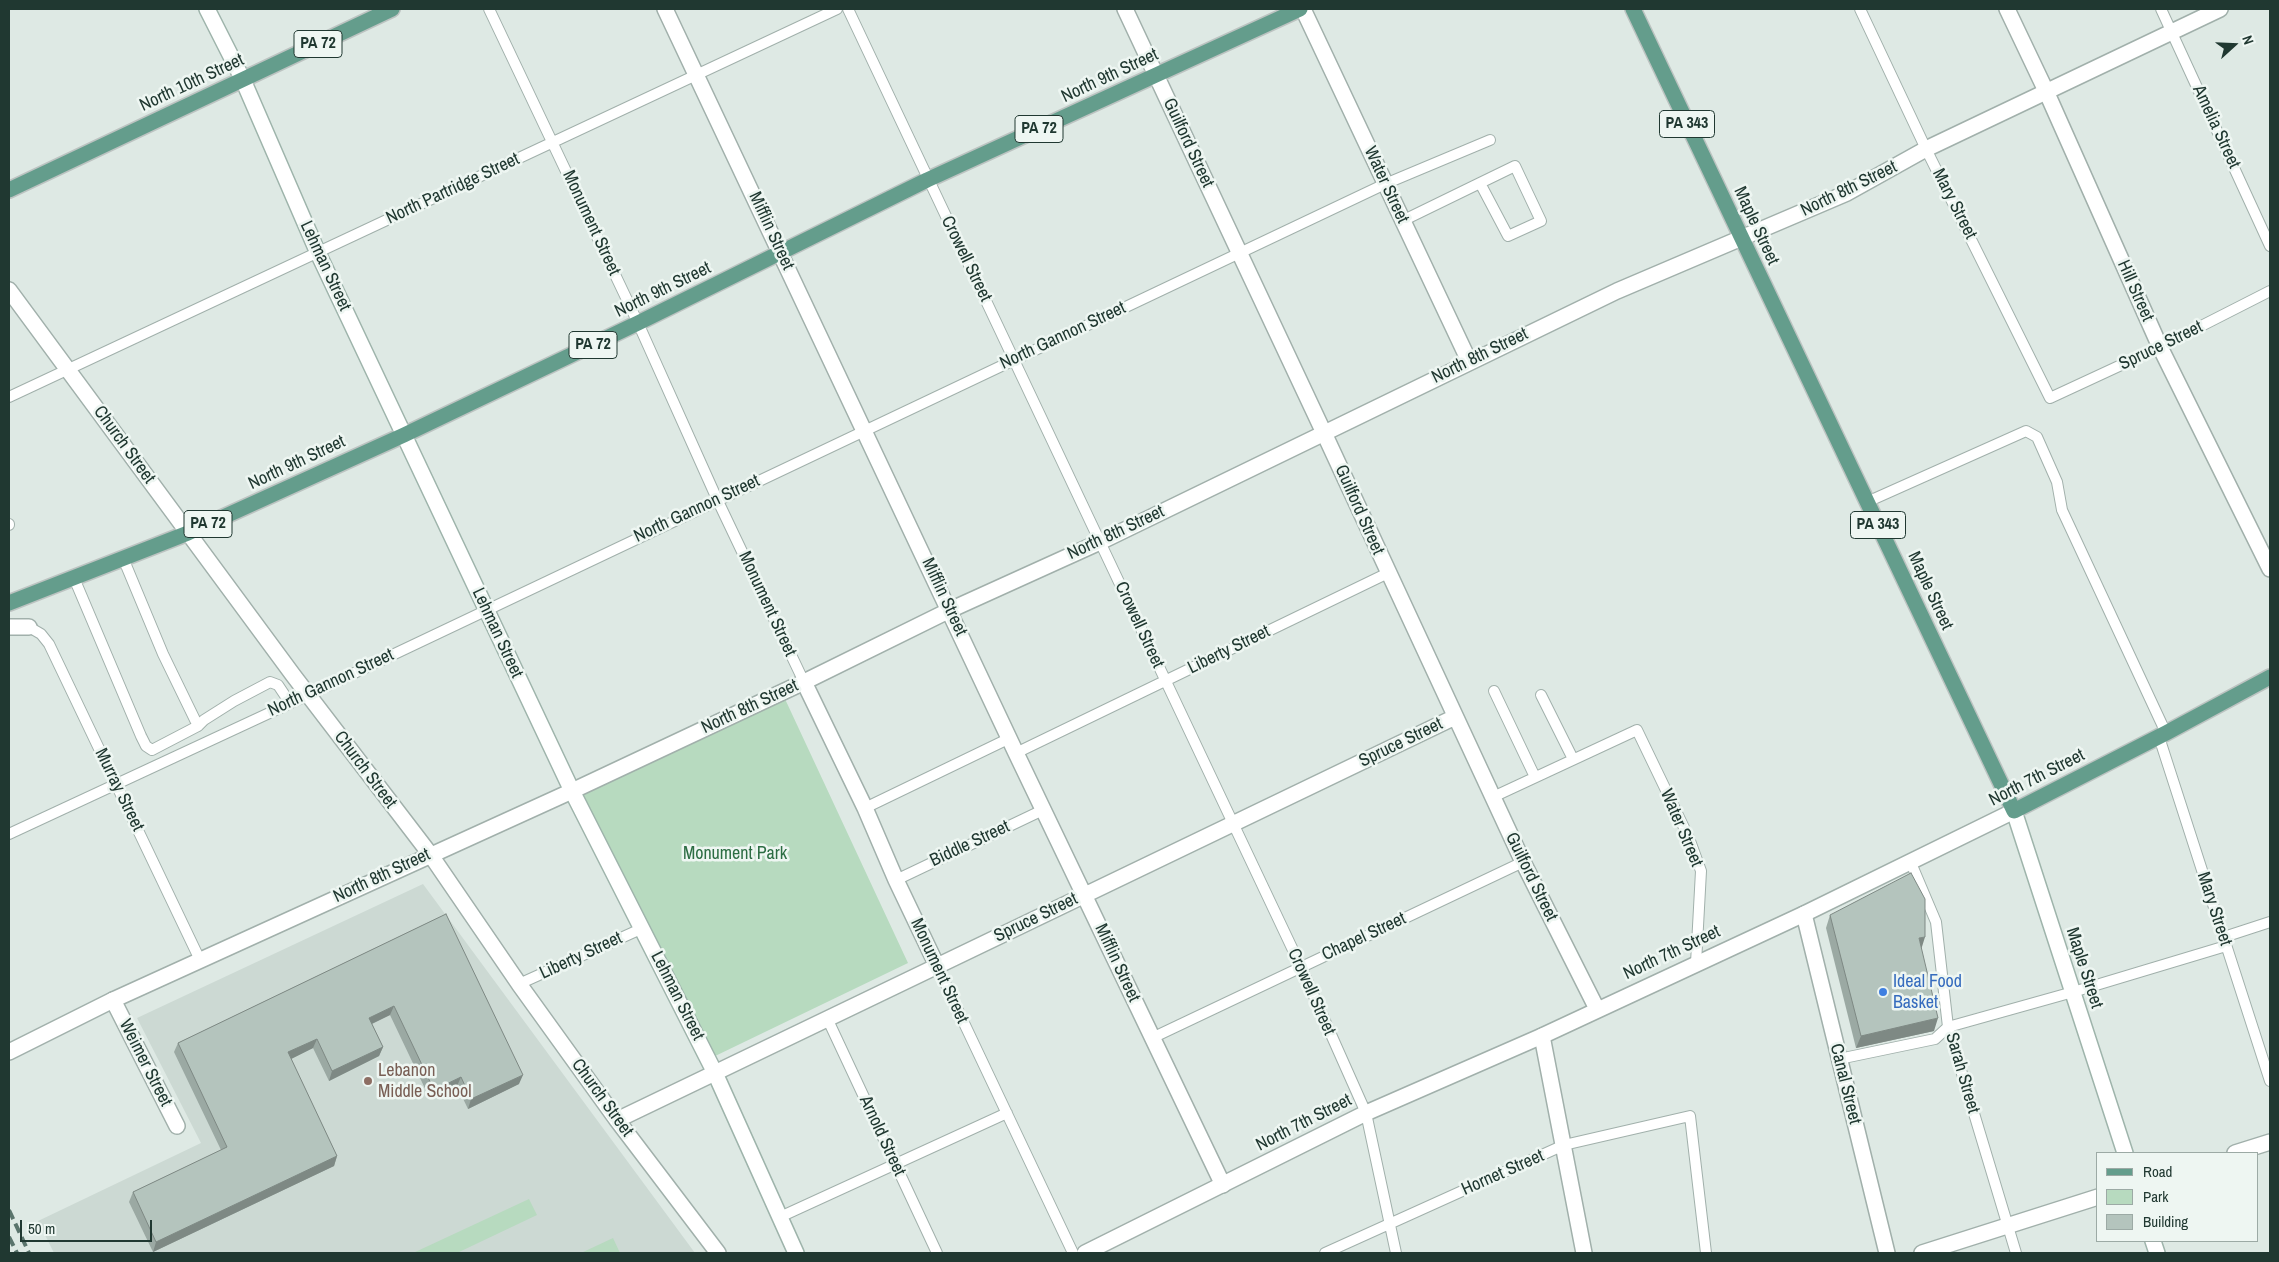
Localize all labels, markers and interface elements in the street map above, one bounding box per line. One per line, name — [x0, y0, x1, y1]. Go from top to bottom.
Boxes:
north arrow — [2209, 20, 2259, 70]
road number: PA 72 — [294, 31, 342, 58]
text: N — [2238, 33, 2258, 47]
street label: North 9th Street — [1058, 44, 1162, 108]
street label: North 10th Street — [136, 49, 248, 117]
street label: Amelia Street — [2187, 82, 2245, 172]
street label: Guilford Street — [1158, 95, 1218, 191]
road number: PA 343 — [1660, 110, 1714, 138]
road number: PA 72 — [1015, 116, 1063, 142]
street label: Water Street — [1359, 143, 1413, 227]
street label: North Partridge Street — [383, 149, 523, 229]
street label: North 8th Street — [1797, 156, 1901, 222]
street label: Mary Street — [1927, 165, 1981, 243]
street label: Monument Street — [557, 167, 625, 279]
street label: Maple Street — [1729, 184, 1783, 268]
street label: Mifflin Street — [744, 189, 798, 273]
street label: Crowell Street — [936, 213, 996, 305]
street label: Lehman Street — [295, 218, 355, 314]
street label: North 9th Street — [611, 257, 715, 323]
street label: Hill Street — [2112, 257, 2158, 325]
street label: North Gannon Street — [997, 297, 1129, 375]
street label: Spruce Street — [2116, 317, 2206, 375]
street label: North 8th Street — [1428, 323, 1532, 389]
road number: PA 72 — [569, 332, 617, 358]
street label: Church Street — [89, 402, 159, 488]
street label: North 9th Street — [245, 431, 349, 495]
street label: Guilford Street — [1330, 462, 1388, 558]
street label: North Gannon Street — [631, 470, 763, 548]
street label: North 8th Street — [1064, 501, 1168, 565]
road number: PA 72 — [184, 510, 232, 538]
road number: PA 343 — [1850, 512, 1906, 538]
street label: Monument Street — [733, 548, 801, 660]
street label: Maple Street — [1903, 549, 1957, 633]
street label: Mifflin Street — [917, 555, 971, 639]
street label: Crowell Street — [1110, 578, 1168, 672]
street label: Lehman Street — [467, 585, 527, 681]
street label: Liberty Street — [1184, 621, 1274, 679]
street label: North Gannon Street — [265, 644, 397, 722]
street label: North 8th Street — [698, 675, 802, 739]
street label: Spruce Street — [1356, 714, 1446, 772]
street label: Church Street — [329, 727, 401, 813]
street label: Murray Street — [90, 745, 148, 835]
street label: North 7th Street — [1986, 745, 2088, 811]
street label: Water Street — [1655, 786, 1707, 870]
street label: Biddle Street — [927, 816, 1013, 872]
street label: Guilford Street — [1500, 829, 1562, 925]
park label: Monument Park — [683, 843, 787, 865]
street label: North 8th Street — [330, 844, 434, 908]
street label: Mary Street — [2192, 869, 2236, 949]
street label: Spruce Street — [991, 889, 1081, 947]
street label: Chapel Street — [1319, 908, 1409, 966]
street label: Monument Street — [905, 915, 973, 1027]
street label: Mifflin Street — [1090, 921, 1144, 1005]
street label: North 7th Street — [1620, 921, 1724, 985]
street label: Maple Street — [2061, 925, 2107, 1011]
street label: Liberty Street — [536, 927, 626, 985]
street label: Crowell Street — [1282, 945, 1340, 1039]
street label: Lehman Street — [645, 948, 709, 1044]
place label: Ideal Food Basket — [1893, 971, 1962, 1014]
marker: Ideal Food Basket — [1877, 986, 1889, 998]
street label: Weimer Street — [114, 1016, 176, 1110]
street label: Sarah Street — [1940, 1030, 1984, 1116]
street label: Canal Street — [1825, 1042, 1865, 1126]
street label: Church Street — [567, 1055, 637, 1141]
place label: Lebanon Middle School — [378, 1060, 472, 1102]
marker: Lebanon Middle School — [362, 1075, 374, 1087]
street label: North 7th Street — [1253, 1090, 1355, 1156]
street label: Arnold Street — [854, 1092, 910, 1180]
street label: Hornet Street — [1459, 1145, 1547, 1201]
legend — [2096, 1152, 2259, 1242]
text: Road — [2143, 1161, 2172, 1182]
text: Park — [2143, 1186, 2168, 1207]
scale bar — [22, 1210, 155, 1242]
text: Building — [2143, 1211, 2188, 1232]
text: 50 m — [28, 1218, 55, 1239]

